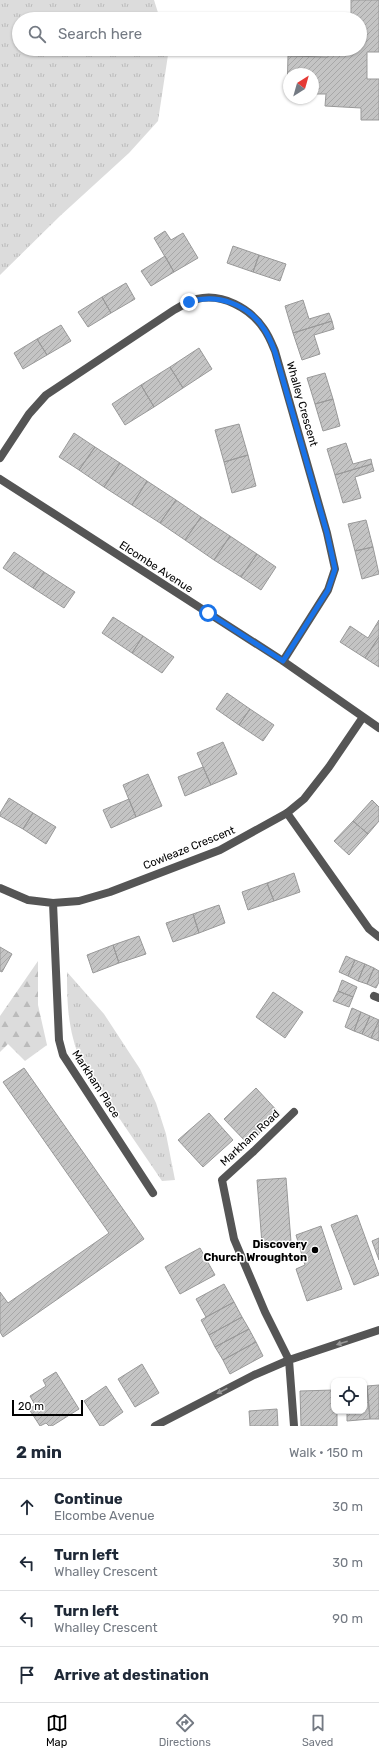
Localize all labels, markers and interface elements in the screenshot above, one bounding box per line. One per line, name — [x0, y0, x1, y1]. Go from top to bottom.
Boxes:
search box — [12, 12, 367, 56]
icon: search — [26, 23, 48, 45]
text: Search here — [58, 25, 142, 43]
north arrow — [283, 68, 319, 104]
route end — [180, 293, 198, 311]
street label: Whalley Crescent — [284, 360, 321, 449]
street label: Elcombe Avenue — [117, 538, 195, 596]
route start — [199, 604, 217, 622]
street label: Cowleaze Crescent — [141, 823, 237, 872]
street label: Markham Place — [69, 1048, 123, 1120]
street label: Markham Road — [218, 1107, 282, 1169]
place label: Discovery Church Wroughton — [203, 1238, 307, 1264]
marker: Discovery Church Wroughton — [310, 1245, 320, 1255]
one-way arrow — [336, 1340, 348, 1346]
map controls — [331, 1378, 367, 1414]
button: locate — [331, 1378, 367, 1414]
one-way arrow — [216, 1388, 228, 1395]
scale bar — [12, 1398, 83, 1417]
text: 20 m — [18, 1400, 44, 1413]
text: 2 min — [16, 1442, 62, 1462]
text: Walk · 150 m — [289, 1445, 363, 1460]
text: Continue — [54, 1490, 123, 1508]
icon: ahead — [16, 1496, 38, 1518]
text: 30 m — [332, 1499, 363, 1514]
text: Elcombe Avenue — [54, 1508, 155, 1523]
text: Turn left — [54, 1546, 119, 1564]
icon: left — [16, 1552, 38, 1574]
text: 30 m — [332, 1555, 363, 1570]
text: Whalley Crescent — [54, 1564, 158, 1579]
text: Turn left — [54, 1602, 119, 1620]
icon: left — [16, 1608, 38, 1630]
text: 90 m — [332, 1611, 363, 1626]
text: Whalley Crescent — [54, 1620, 158, 1635]
icon: arrive — [16, 1664, 38, 1686]
text: Arrive at destination — [54, 1666, 209, 1684]
tab: Map — [46, 1712, 68, 1749]
tab: Directions — [159, 1712, 211, 1749]
tab: Saved — [302, 1712, 333, 1749]

